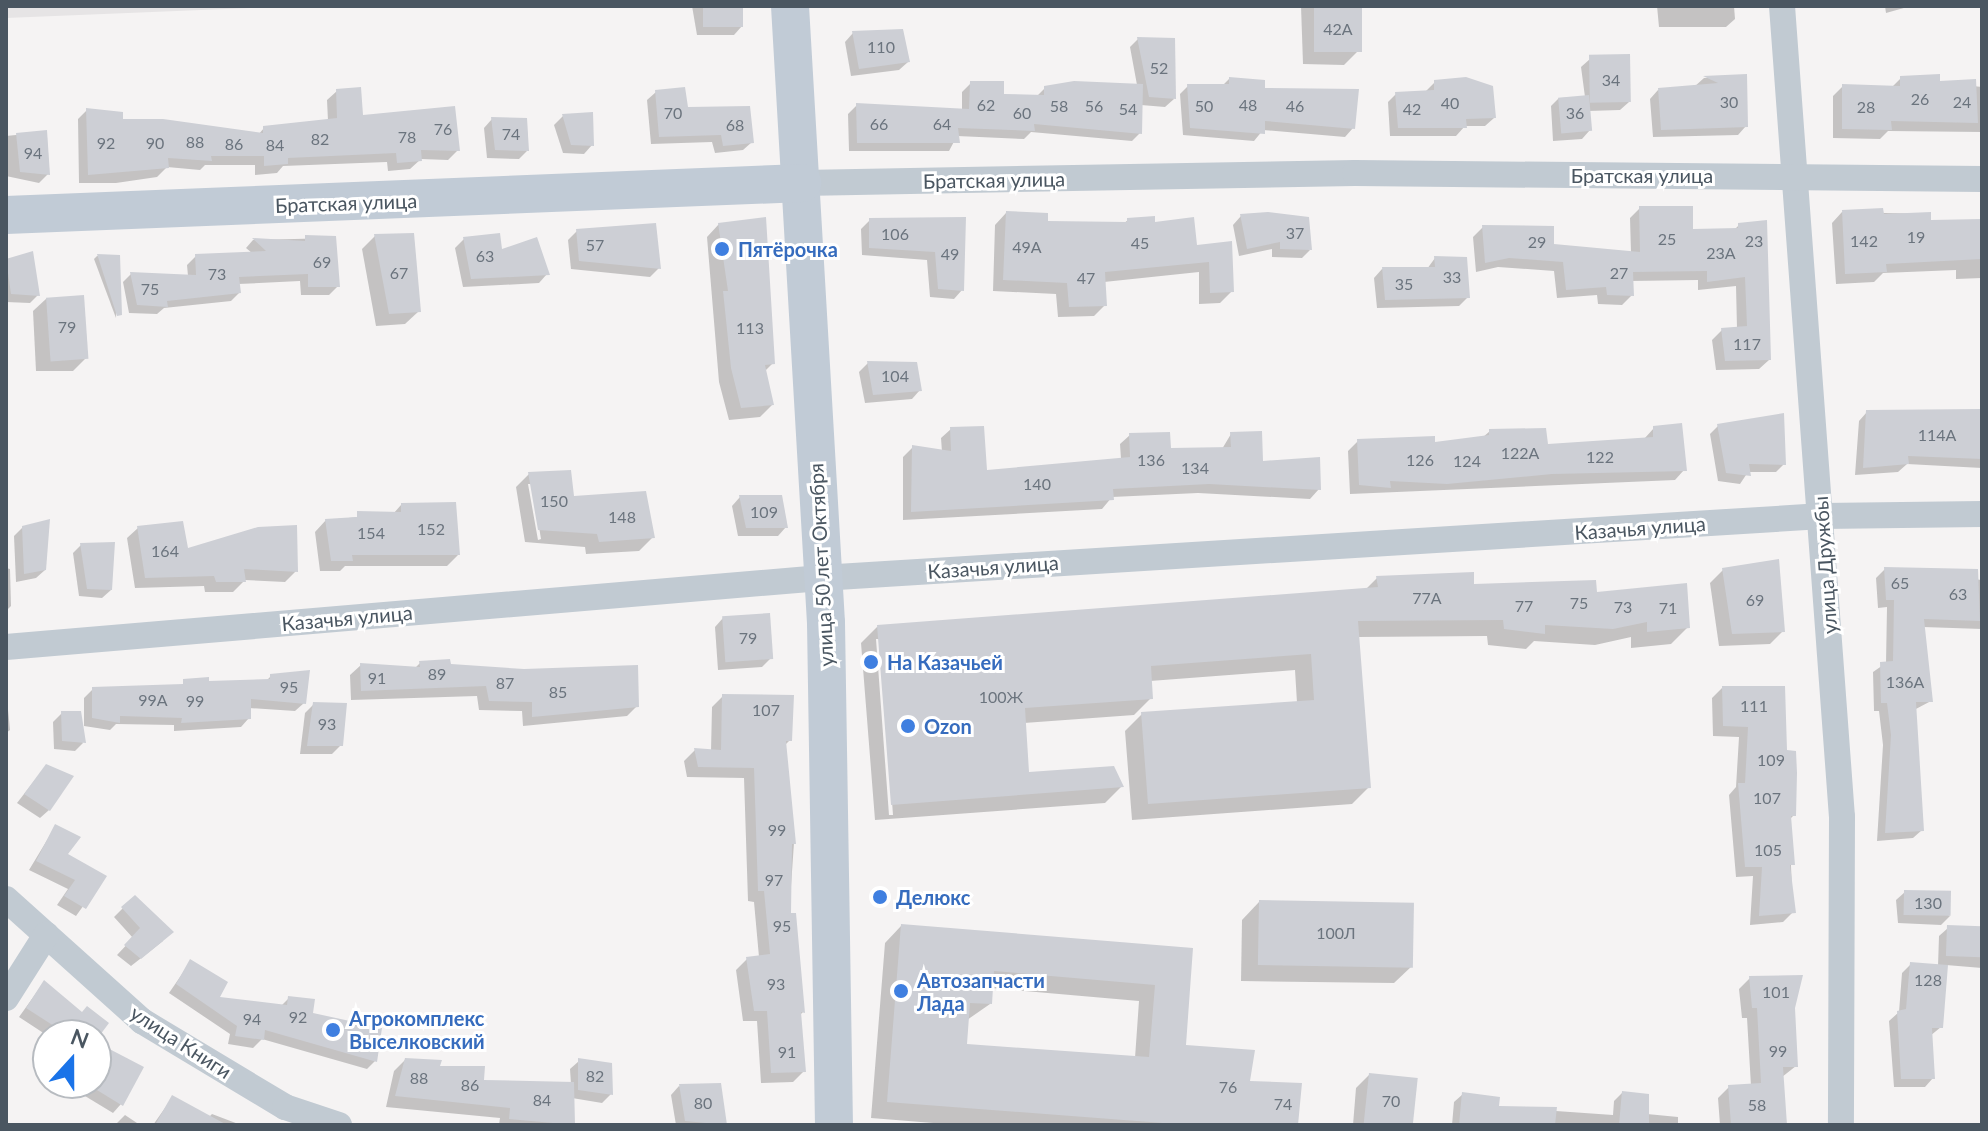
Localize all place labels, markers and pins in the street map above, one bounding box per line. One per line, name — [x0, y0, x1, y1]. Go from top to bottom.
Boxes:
place label: Пятёрочка — [738, 237, 838, 261]
marker: Пятёрочка — [713, 240, 731, 258]
place label: На Казачьей — [887, 650, 1003, 674]
marker: На Казачьей — [862, 653, 880, 671]
place label: Ozon — [924, 714, 972, 738]
marker: Ozon — [899, 717, 917, 735]
place label: Делюкс — [896, 885, 970, 909]
marker: Делюкс — [871, 888, 889, 906]
place label: Автозапчасти Лада — [917, 968, 1045, 1015]
marker: Автозапчасти Лада — [892, 982, 910, 1000]
place label: Агрокомплекс Выселковский — [349, 1006, 485, 1053]
marker: Агрокомплекс Выселковский — [324, 1021, 342, 1039]

